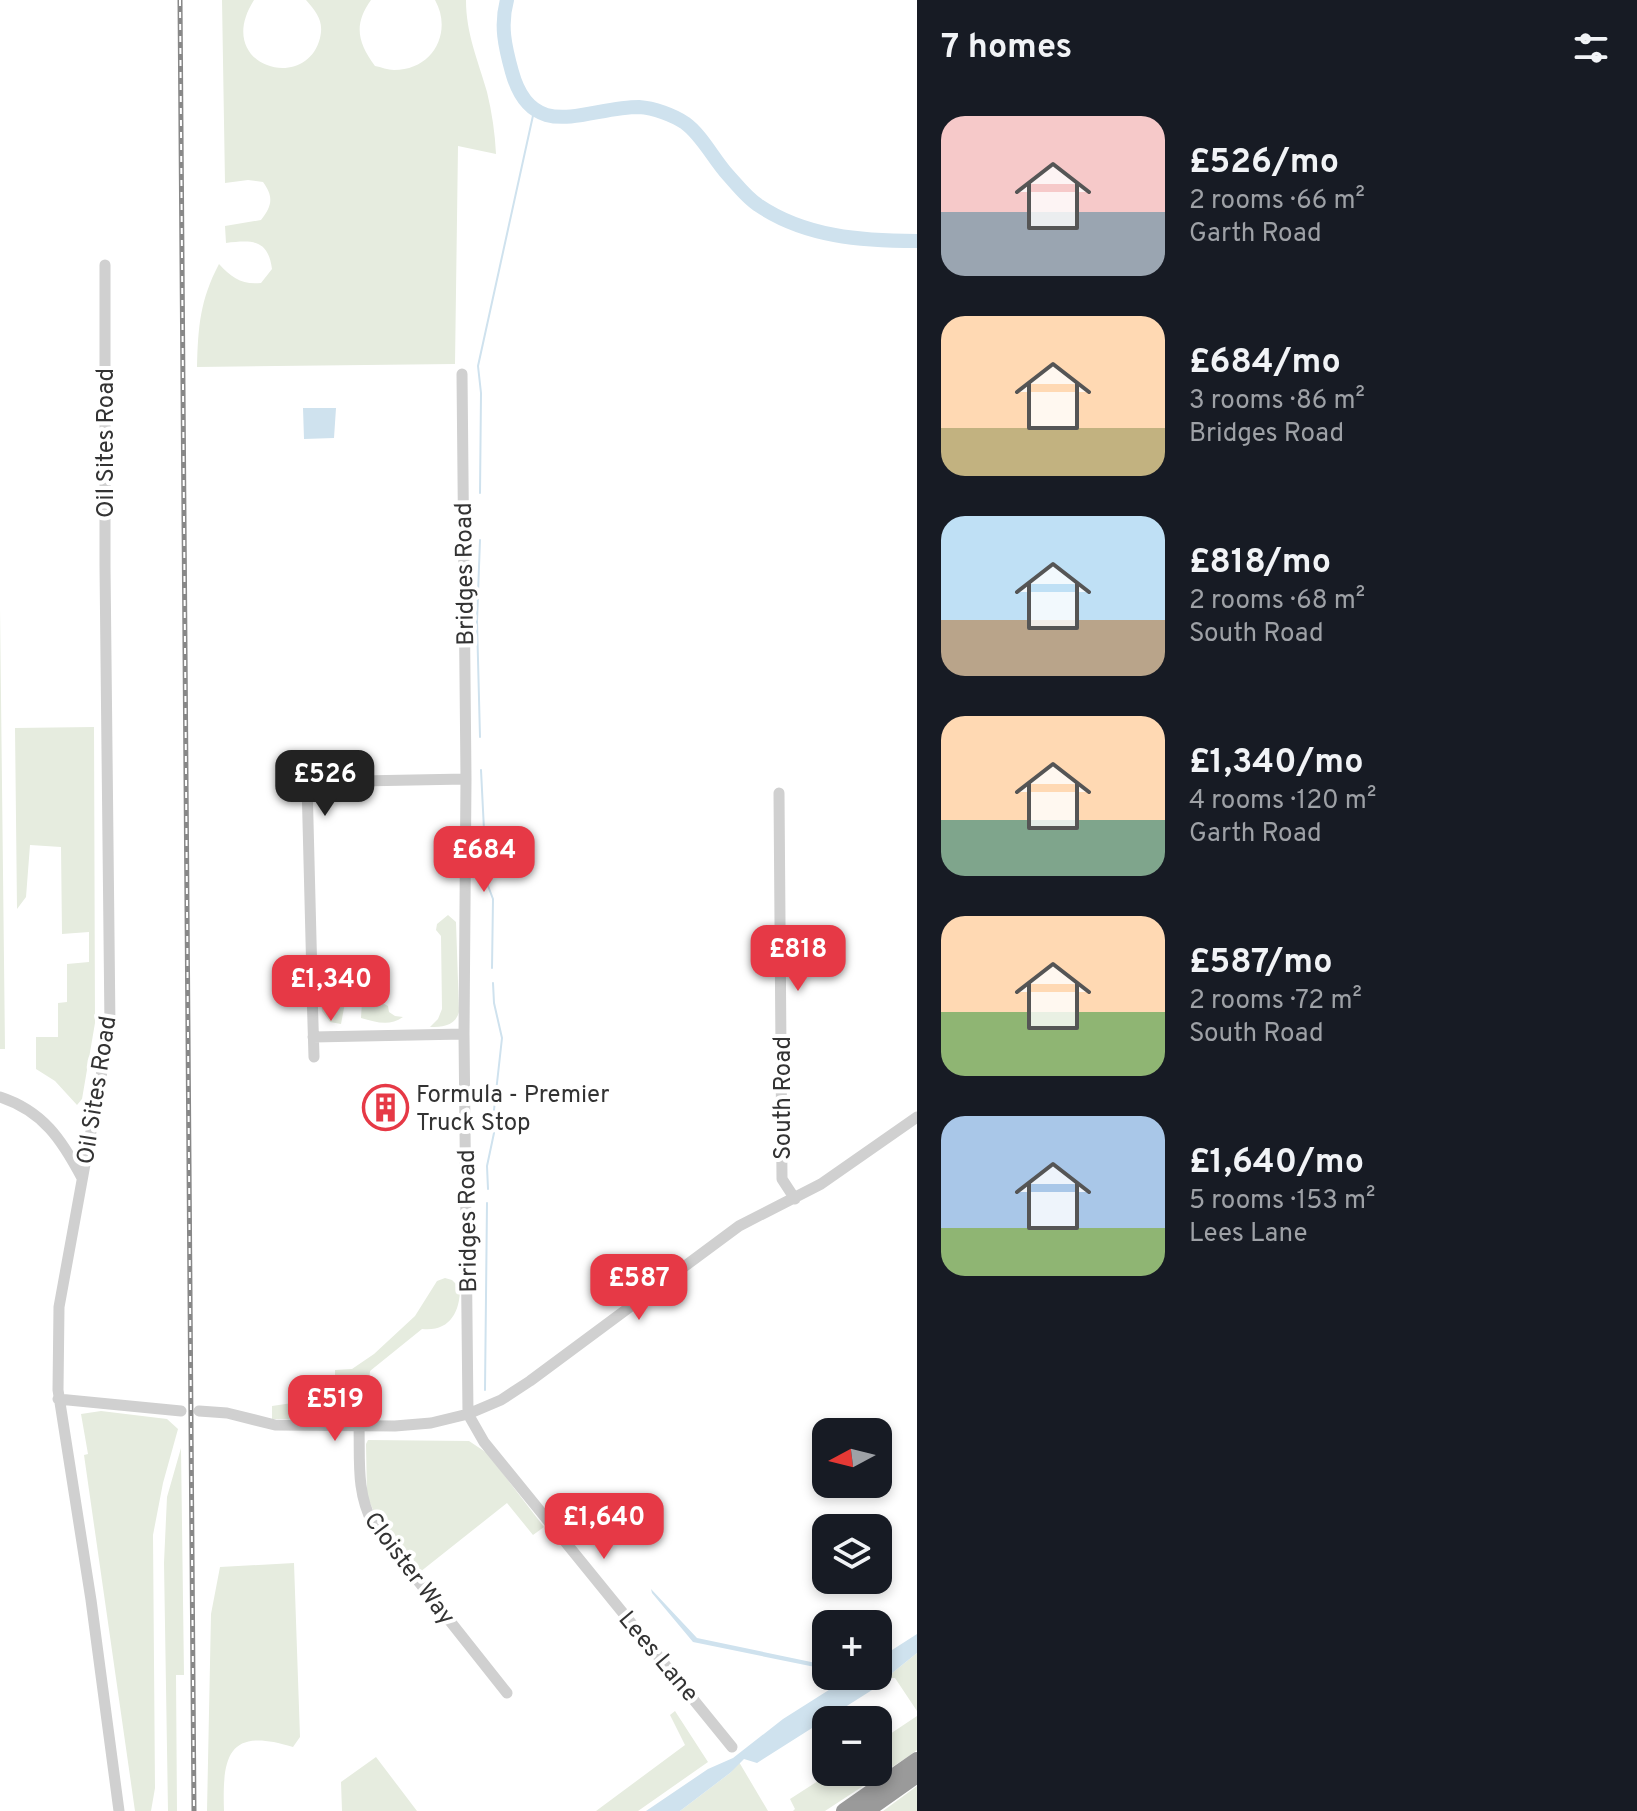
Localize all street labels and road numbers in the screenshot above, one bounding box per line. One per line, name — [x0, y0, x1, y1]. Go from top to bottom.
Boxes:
street label: Oil Sites Road — [92, 368, 122, 518]
street label: Bridges Road — [450, 502, 482, 646]
street label: Oil Sites Road — [71, 1014, 125, 1167]
street label: South Road — [769, 1036, 799, 1160]
street label: Bridges Road — [453, 1149, 485, 1293]
street label: Cloister Way — [356, 1507, 461, 1632]
street label: Lees Lane — [611, 1606, 704, 1709]

